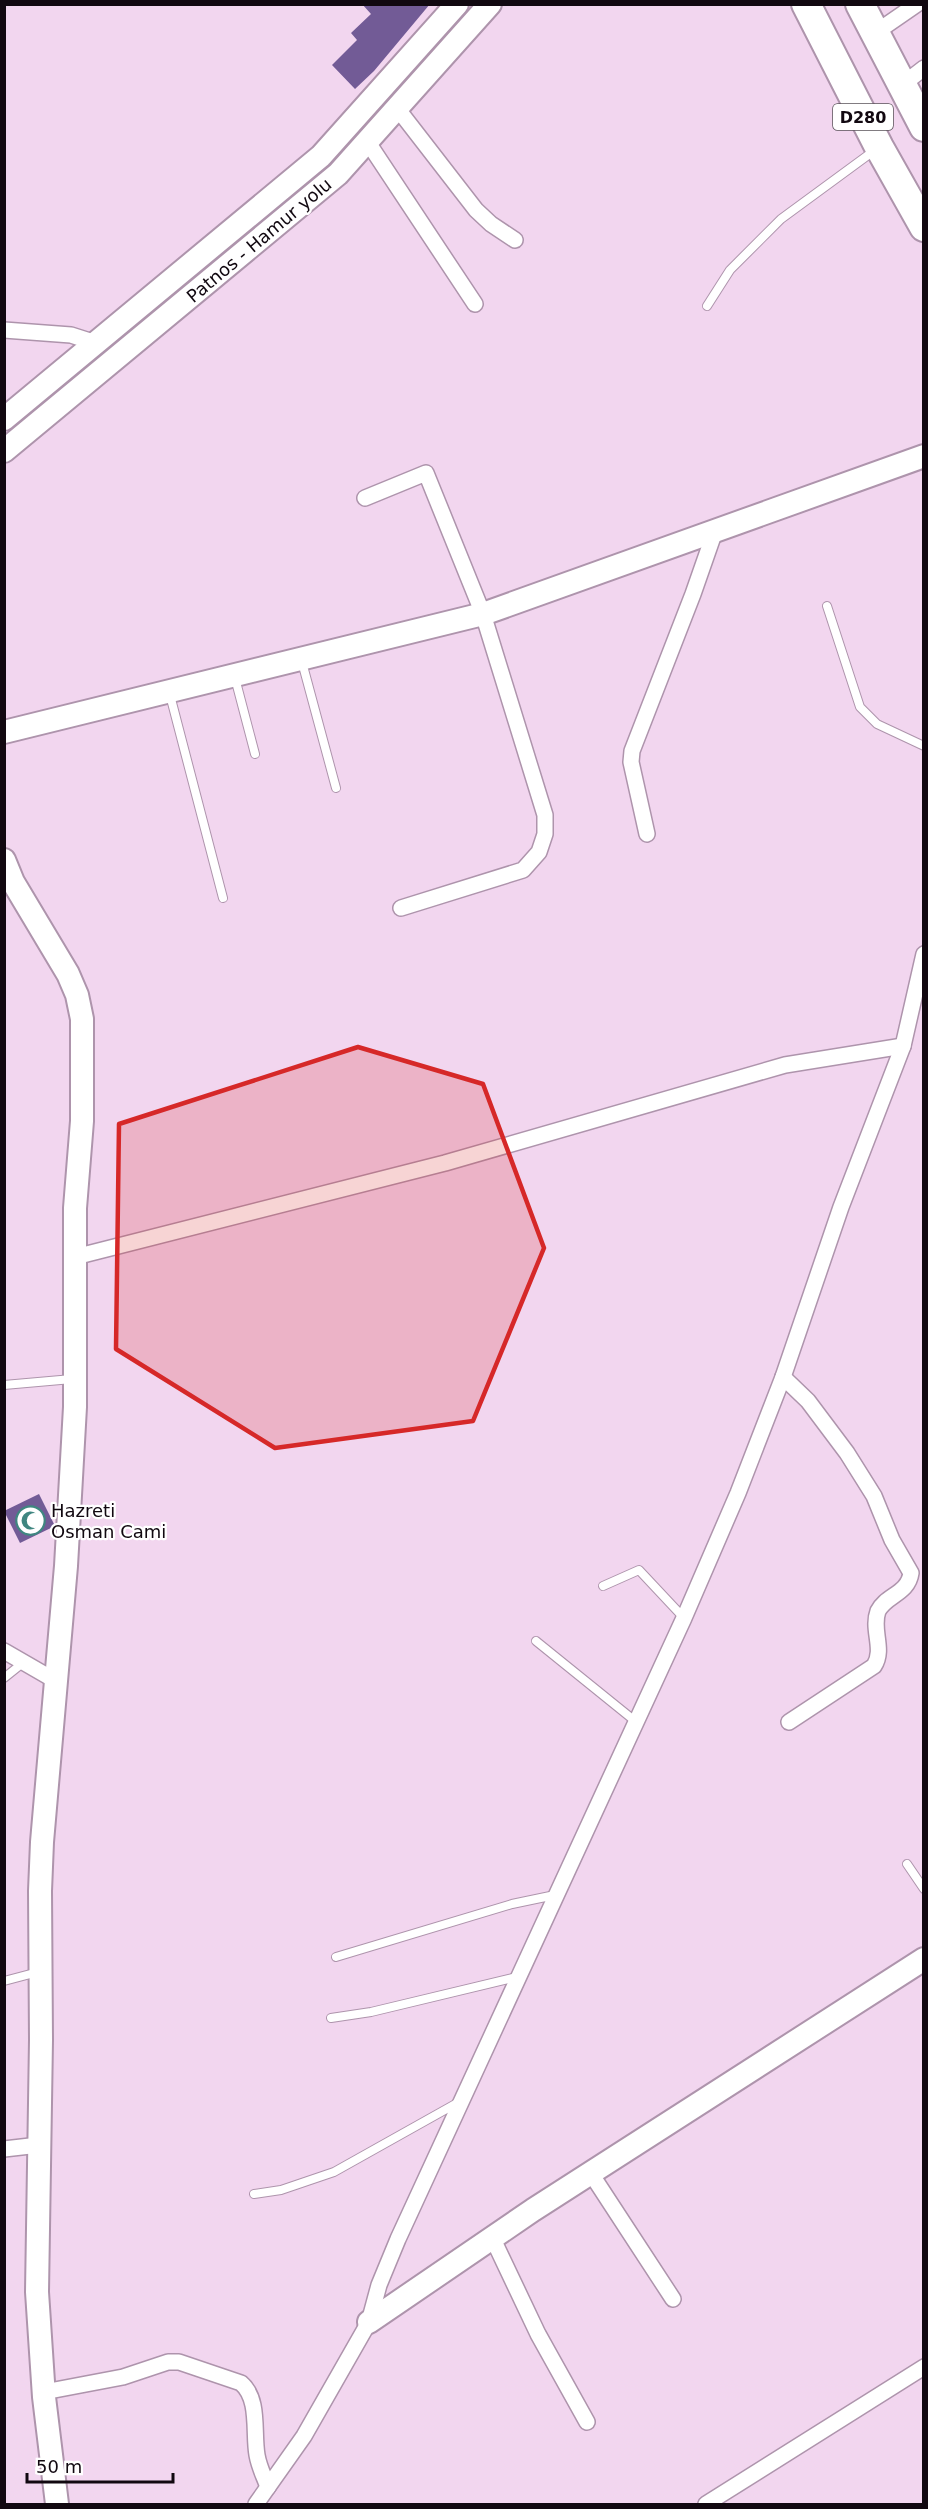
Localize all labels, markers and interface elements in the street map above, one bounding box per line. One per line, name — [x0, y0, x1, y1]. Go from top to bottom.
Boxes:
road number: D280 — [833, 104, 893, 130]
street label: Patnos - Hamur yolu — [182, 173, 336, 307]
place label: Hazreti Osman Cami — [51, 1500, 166, 1542]
mosque icon: Hazreti Osman Cami — [14, 1504, 46, 1536]
scale bar — [27, 2446, 172, 2484]
text: 50 m — [36, 2456, 82, 2477]

